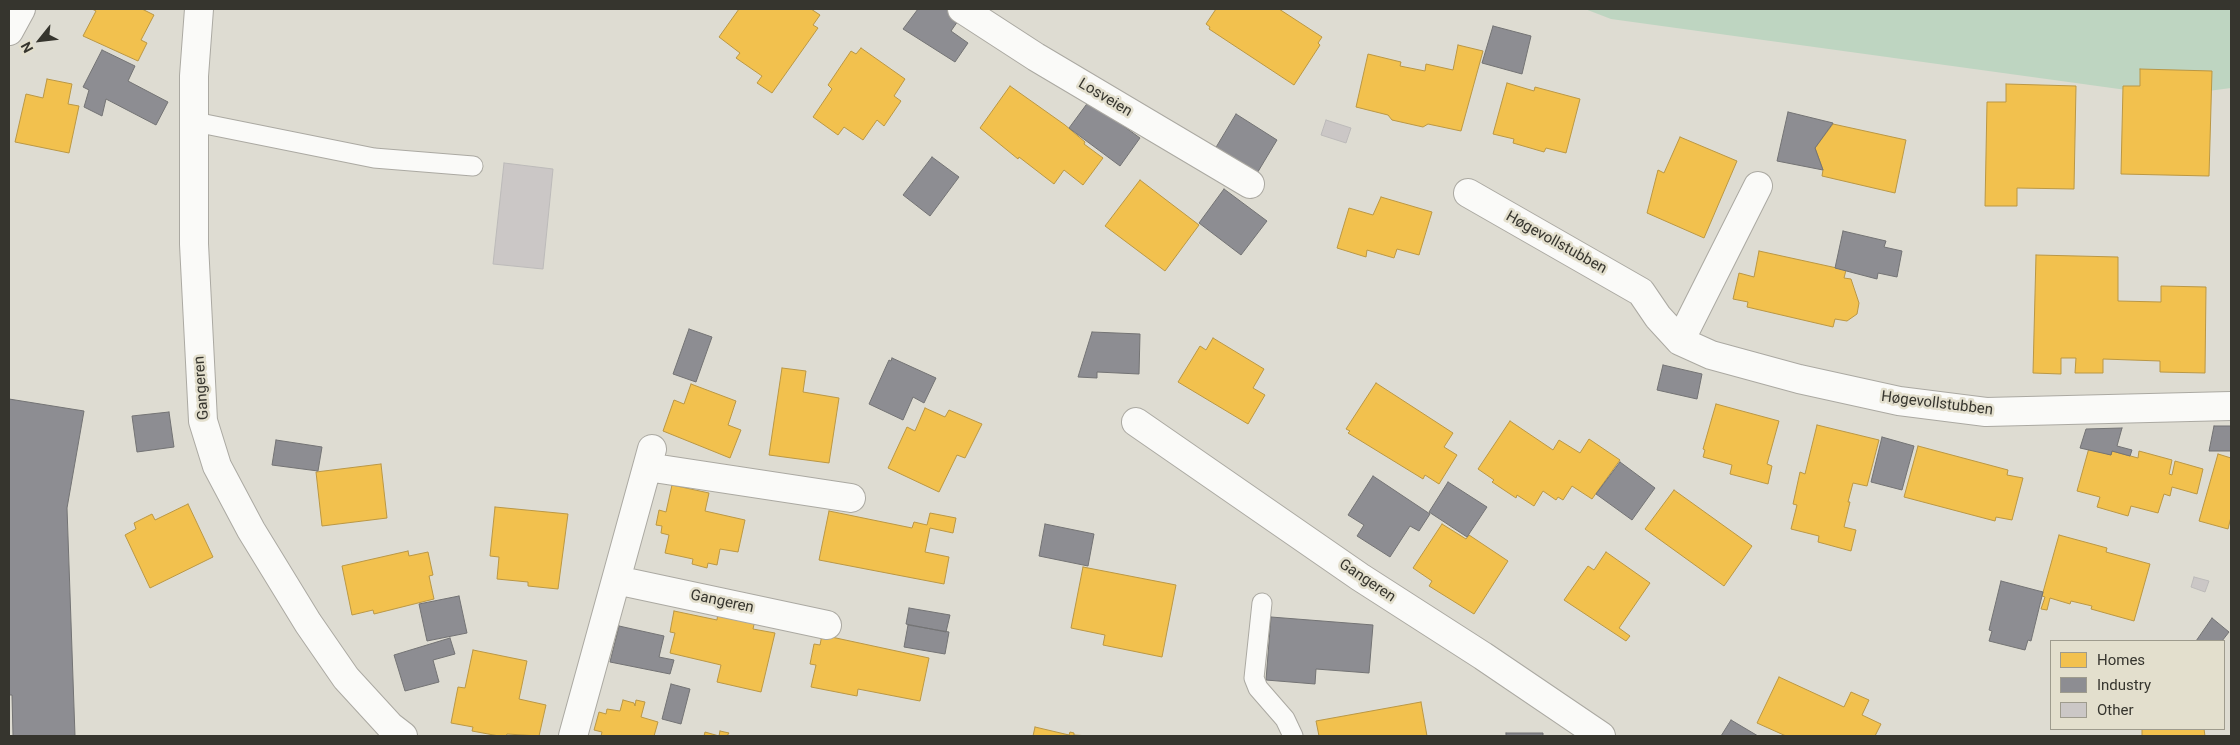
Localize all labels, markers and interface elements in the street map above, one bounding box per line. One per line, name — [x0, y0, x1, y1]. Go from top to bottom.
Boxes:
north arrow — [15, 15, 65, 65]
text: N — [17, 39, 36, 55]
street label: Losveien — [1075, 75, 1135, 121]
street label: Høgevollstubben — [1502, 208, 1610, 278]
street label: Gangeren — [191, 355, 213, 421]
street label: Høgevollstubben — [1880, 388, 1994, 420]
street label: Gangeren — [1335, 556, 1399, 606]
street label: Gangeren — [689, 587, 755, 617]
legend — [2050, 640, 2225, 730]
text: Homes — [2097, 651, 2145, 669]
text: Industry — [2097, 676, 2151, 694]
text: Other — [2097, 701, 2134, 719]

